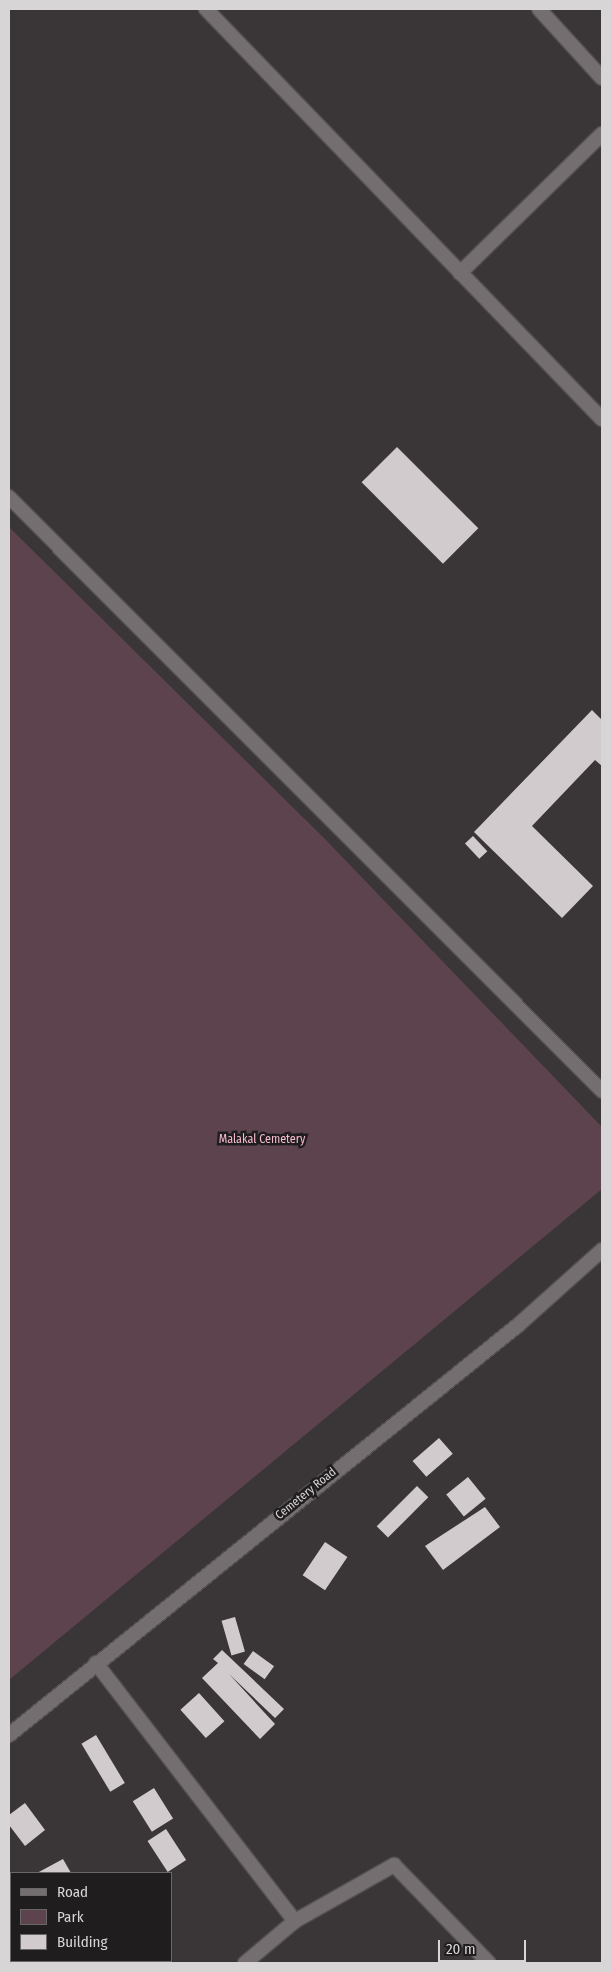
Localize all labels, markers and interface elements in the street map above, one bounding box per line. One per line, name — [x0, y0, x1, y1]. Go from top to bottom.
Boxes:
park label: Malakal Cemetery — [219, 1133, 305, 1147]
street label: Cemetery Road — [273, 1465, 339, 1523]
legend — [10, 1872, 172, 1962]
text: Road — [57, 1883, 88, 1901]
text: Park — [57, 1908, 84, 1926]
scale bar — [441, 1930, 528, 1962]
text: Building — [57, 1933, 108, 1951]
text: 20 m — [446, 1940, 476, 1958]

